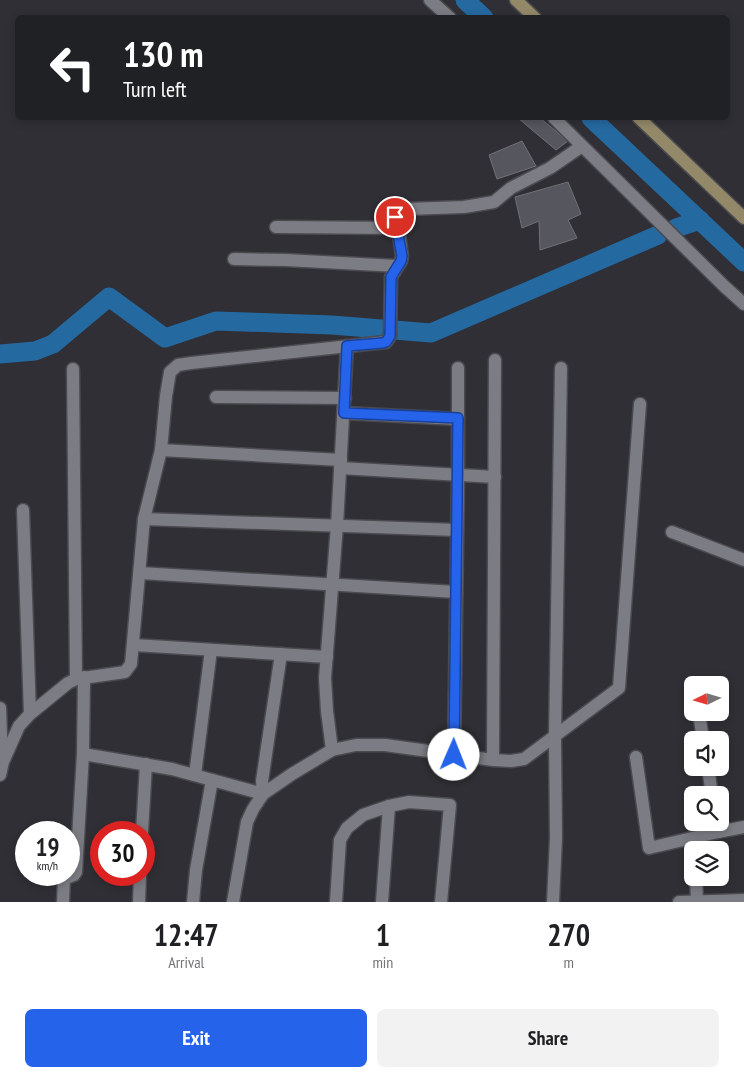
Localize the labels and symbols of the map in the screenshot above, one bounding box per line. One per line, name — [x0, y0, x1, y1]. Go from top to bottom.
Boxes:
pin — [374, 196, 416, 238]
north arrow — [684, 676, 729, 721]
position arrow — [427, 728, 479, 780]
speed limit sign: 30 — [90, 821, 155, 886]

